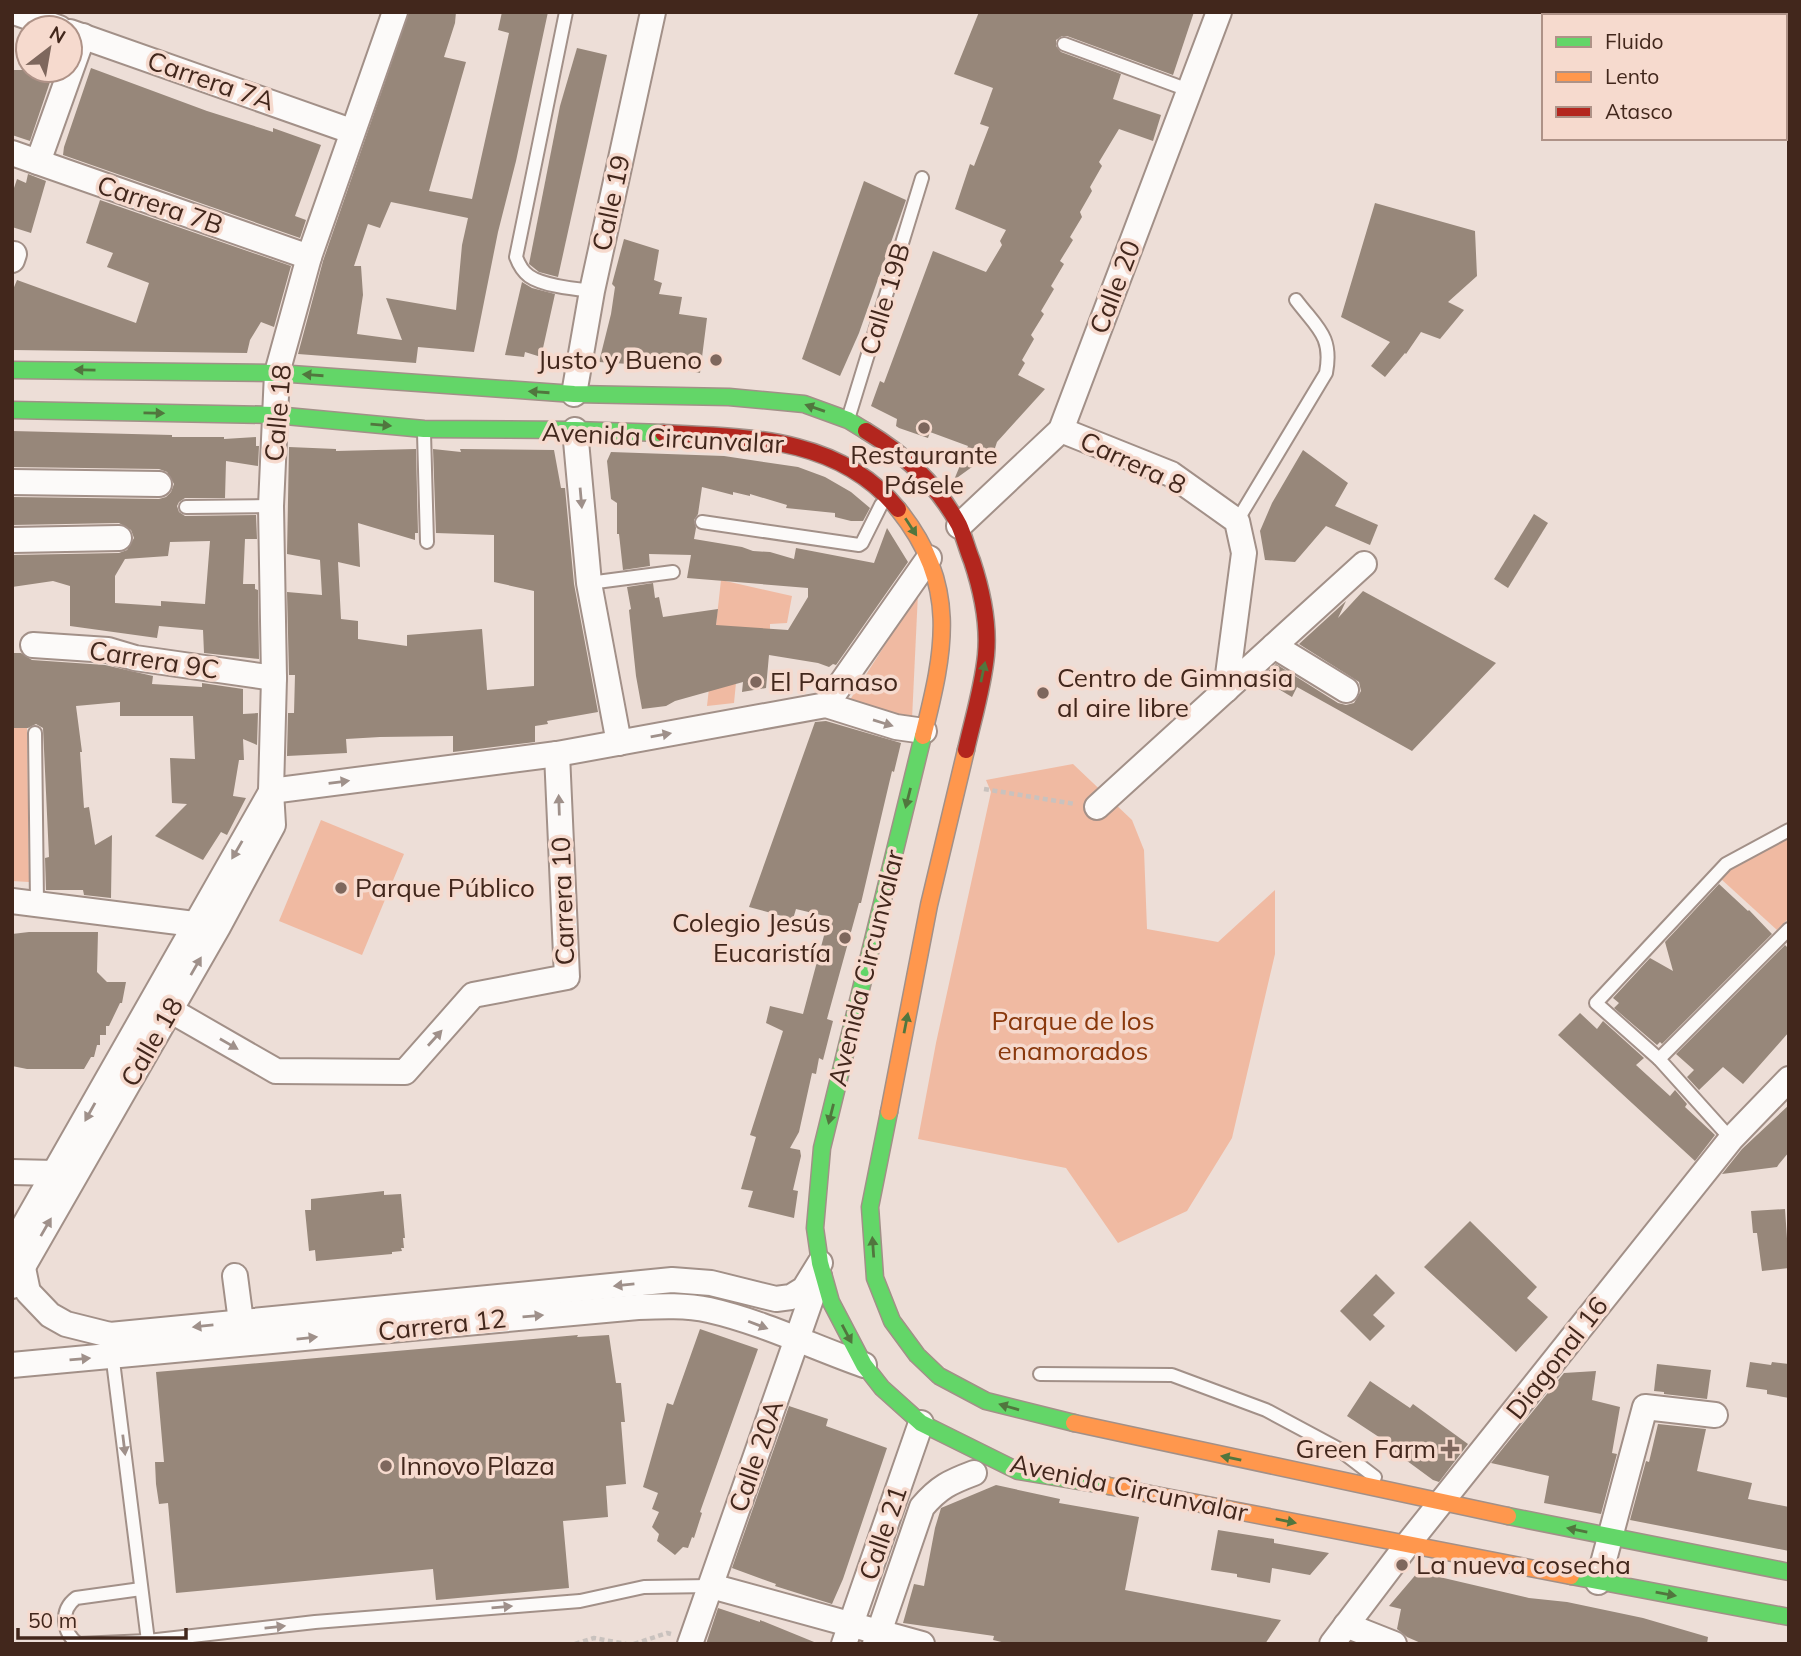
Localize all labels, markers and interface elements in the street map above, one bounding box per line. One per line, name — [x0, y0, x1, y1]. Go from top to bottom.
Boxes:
north arrow — [14, 14, 84, 84]
legend — [1542, 14, 1787, 140]
text: N — [45, 20, 70, 48]
text: Fluido — [1605, 28, 1664, 54]
street label: Carrera 7A — [143, 43, 279, 118]
text: Lento — [1605, 63, 1659, 89]
text: Atasco — [1605, 98, 1673, 124]
street label: Calle 19 — [584, 152, 637, 254]
street label: Carrera 7B — [93, 168, 227, 241]
street label: Calle 20 — [1082, 235, 1147, 338]
street label: Calle 19B — [852, 239, 917, 359]
place label: Justo y Bueno — [538, 343, 702, 376]
marker: Justo y Bueno — [708, 352, 724, 368]
street label: Calle 18 — [257, 363, 298, 463]
one-way arrow — [74, 365, 96, 376]
one-way arrow — [301, 369, 323, 380]
one-way arrow — [528, 386, 550, 397]
one-way arrow — [804, 402, 825, 413]
one-way arrow — [143, 407, 165, 418]
street label: Avenida Circunvalar — [541, 415, 785, 460]
one-way arrow — [370, 420, 392, 431]
marker: Restaurante Pásele — [916, 420, 932, 436]
street label: Carrera 8 — [1075, 424, 1191, 501]
place label: Restaurante Pásele — [850, 438, 998, 501]
one-way arrow — [576, 487, 587, 509]
one-way arrow — [905, 518, 918, 537]
street label: Carrera 9C — [87, 633, 221, 686]
one-way arrow — [977, 661, 988, 683]
place label: Centro de Gimnasia al aire libre — [1057, 661, 1293, 724]
place label: El Parnaso — [770, 665, 898, 698]
marker: El Parnaso — [748, 674, 764, 690]
marker: Centro de Gimnasia al aire libre — [1035, 685, 1051, 701]
one-way arrow — [873, 718, 894, 729]
one-way arrow — [650, 730, 672, 741]
one-way arrow — [328, 777, 350, 788]
one-way arrow — [902, 787, 913, 809]
one-way arrow — [554, 794, 565, 816]
street label: Carrera 10 — [544, 836, 581, 966]
one-way arrow — [231, 841, 243, 860]
street label: Avenida Circunvalar — [820, 846, 911, 1089]
place label: Parque Público — [355, 871, 535, 904]
marker: Parque Público — [333, 880, 349, 896]
place label: Colegio Jesús Eucaristía — [672, 906, 831, 969]
marker: Colegio Jesús Eucaristía — [837, 930, 853, 946]
one-way arrow — [189, 956, 202, 975]
street label: Calle 18 — [113, 991, 190, 1092]
park label: Parque de los enamorados — [991, 1004, 1155, 1067]
one-way arrow — [901, 1012, 912, 1034]
one-way arrow — [426, 1030, 442, 1047]
one-way arrow — [220, 1038, 239, 1050]
one-way arrow — [84, 1103, 96, 1122]
one-way arrow — [825, 1103, 836, 1125]
one-way arrow — [40, 1217, 52, 1237]
one-way arrow — [867, 1236, 878, 1258]
one-way arrow — [613, 1279, 635, 1290]
street label: Diagonal 16 — [1498, 1290, 1615, 1426]
street label: Carrera 12 — [376, 1301, 508, 1348]
one-way arrow — [522, 1311, 544, 1322]
one-way arrow — [747, 1320, 768, 1331]
one-way arrow — [191, 1321, 213, 1332]
one-way arrow — [842, 1324, 853, 1344]
one-way arrow — [296, 1333, 318, 1344]
one-way arrow — [69, 1353, 91, 1364]
street label: Calle 20A — [721, 1395, 790, 1516]
one-way arrow — [999, 1402, 1020, 1412]
place label: Green Farm — [1295, 1432, 1436, 1465]
one-way arrow — [118, 1434, 129, 1456]
marker: Green Farm — [1442, 1441, 1458, 1457]
street label: Avenida Circunvalar — [1007, 1446, 1252, 1529]
place label: Innovo Plaza — [400, 1449, 555, 1482]
one-way arrow — [1220, 1452, 1242, 1463]
marker: Innovo Plaza — [378, 1458, 394, 1474]
street label: Calle 21 — [851, 1481, 914, 1584]
one-way arrow — [1275, 1516, 1297, 1527]
one-way arrow — [1566, 1525, 1588, 1536]
place label: La nueva cosecha — [1416, 1548, 1631, 1581]
marker: La nueva cosecha — [1394, 1557, 1410, 1573]
one-way arrow — [1655, 1589, 1677, 1600]
scale bar — [18, 1596, 186, 1640]
one-way arrow — [491, 1601, 513, 1612]
text: 50 m — [28, 1607, 77, 1633]
one-way arrow — [264, 1621, 286, 1632]

